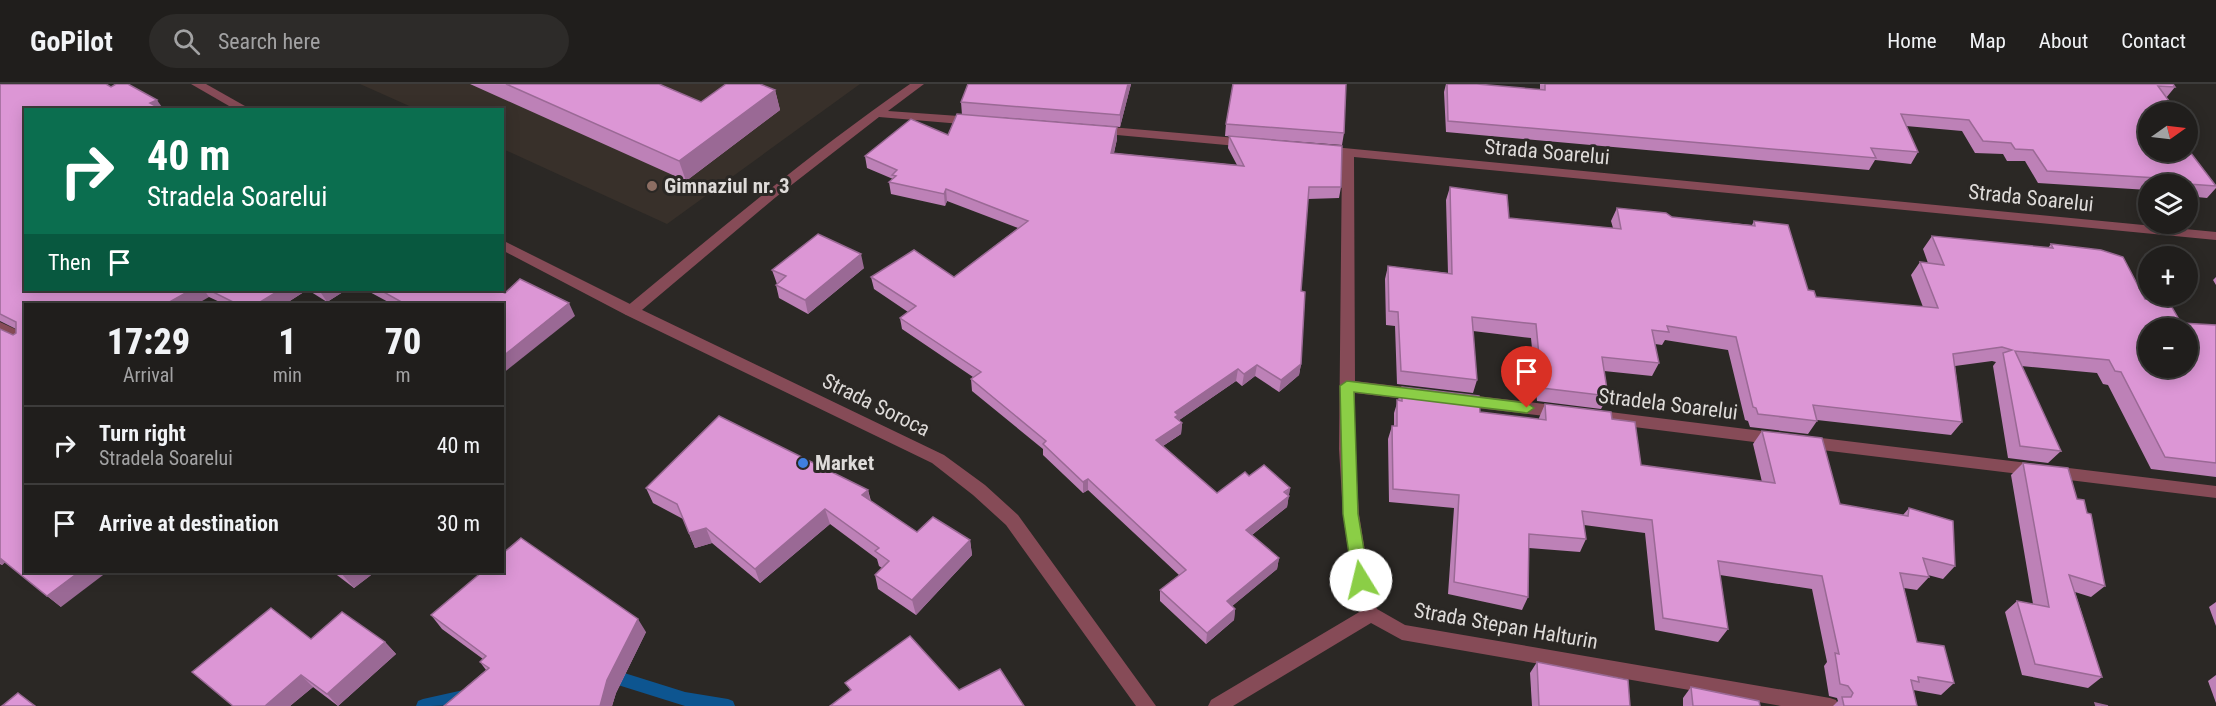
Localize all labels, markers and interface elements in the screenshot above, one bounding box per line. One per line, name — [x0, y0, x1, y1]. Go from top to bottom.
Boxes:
search box — [149, 14, 569, 68]
text: GoPilot — [30, 25, 113, 58]
icon: search — [170, 25, 203, 58]
text: Search here — [218, 29, 320, 54]
text: Home — [1887, 29, 1937, 53]
text: Map — [1970, 29, 2006, 53]
text: About — [2039, 29, 2088, 53]
text: Contact — [2121, 29, 2186, 53]
north arrow — [2138, 102, 2198, 162]
map controls — [2138, 102, 2198, 378]
text: 40 m — [147, 131, 230, 180]
icon: right — [48, 132, 126, 210]
street label: Strada Soarelui — [1483, 135, 1611, 169]
place label: Gimnaziul nr. 3 — [664, 174, 790, 198]
button: layers — [2138, 174, 2198, 234]
marker: Gimnaziul nr. 3 — [645, 179, 659, 193]
street label: Strada Soarelui — [1967, 179, 2095, 217]
text: Stradela Soarelui — [147, 181, 328, 213]
icon: arrive — [103, 246, 136, 279]
button: + — [2138, 246, 2198, 306]
text: Then — [48, 250, 91, 275]
button: − — [2138, 318, 2198, 378]
text: 17:29 — [107, 321, 190, 363]
text: 1 — [278, 321, 297, 363]
text: 70 — [385, 321, 421, 363]
pin — [1501, 346, 1552, 408]
icon: arrive — [1510, 355, 1543, 388]
text: Arrival — [123, 363, 174, 387]
text: min — [273, 363, 302, 387]
text: m — [395, 363, 411, 387]
street label: Strada Soroca — [818, 369, 934, 441]
street label: Stradela Soarelui — [1597, 384, 1739, 424]
text: Turn right — [99, 421, 186, 446]
icon: right — [48, 429, 81, 462]
text: 40 m — [437, 433, 480, 458]
text: Stradela Soarelui — [99, 446, 233, 470]
place label: Market — [815, 451, 874, 475]
marker: Market — [796, 456, 810, 470]
icon: arrive — [48, 507, 81, 540]
text: Arrive at destination — [99, 511, 279, 536]
text: 30 m — [437, 511, 480, 536]
position arrow — [1329, 548, 1393, 612]
street label: Strada Stepan Halturin — [1412, 598, 1600, 654]

